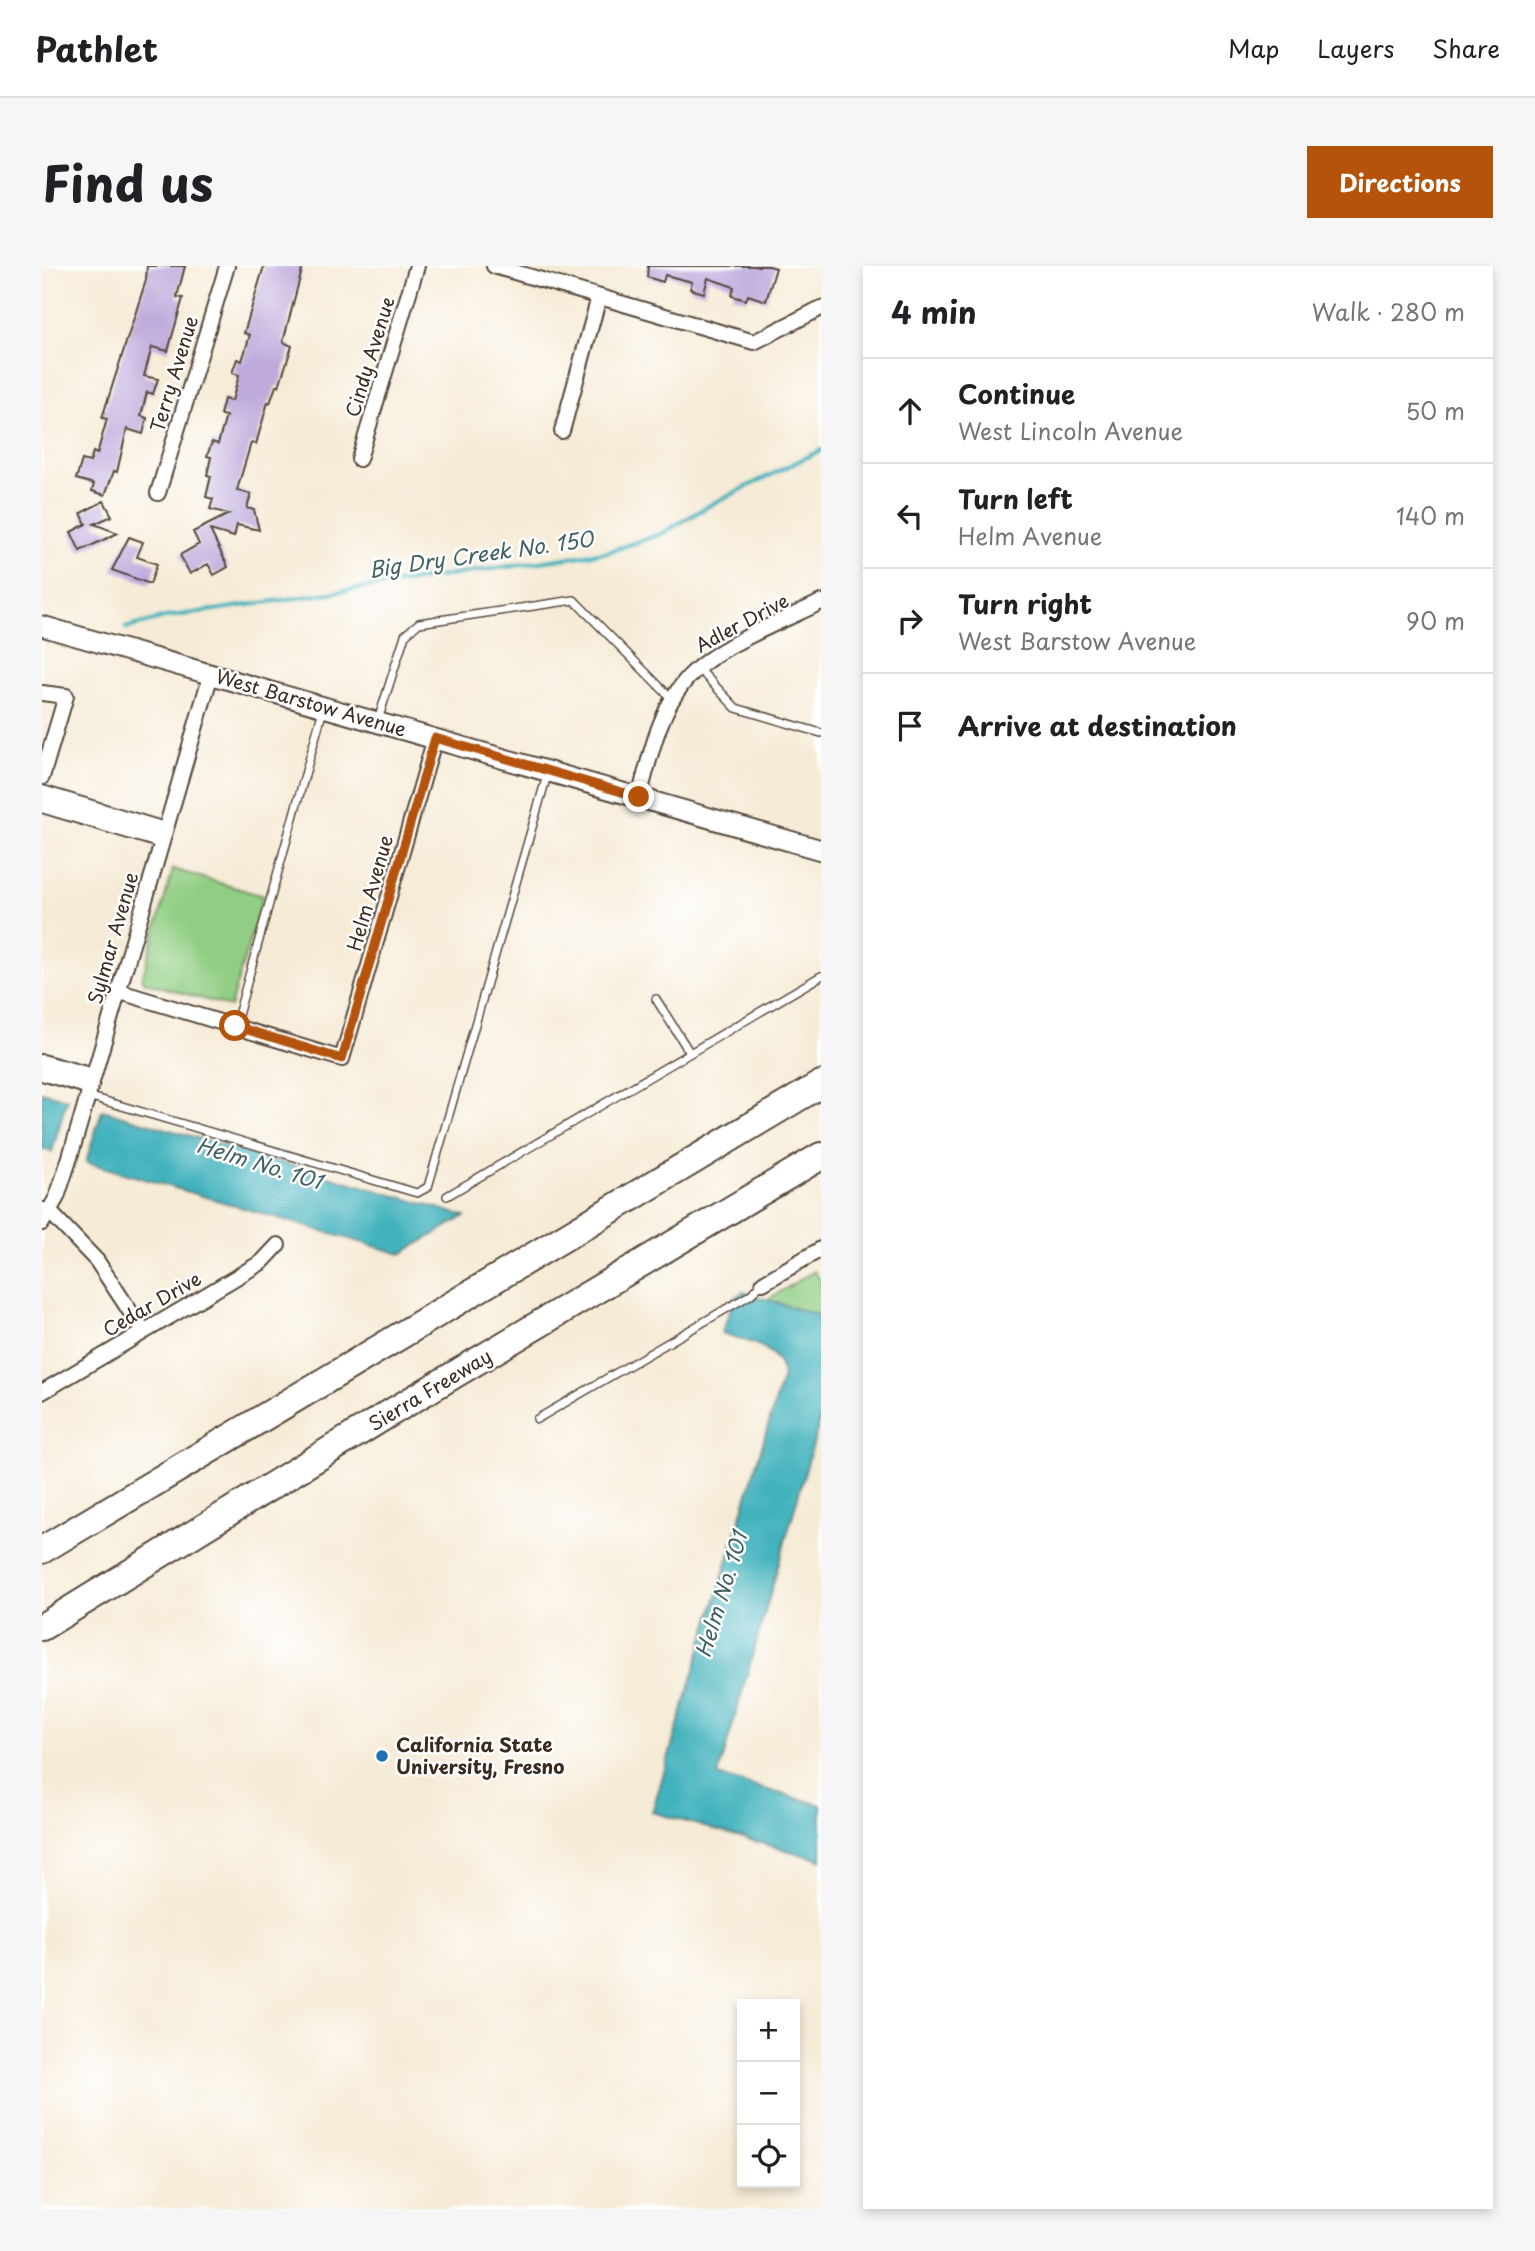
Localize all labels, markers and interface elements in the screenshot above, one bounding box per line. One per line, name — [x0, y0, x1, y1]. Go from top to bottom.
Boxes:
text: Pathlet — [35, 23, 158, 73]
text: Map — [1228, 30, 1279, 66]
text: Layers — [1317, 30, 1394, 66]
text: Share — [1432, 30, 1500, 66]
text: Find us — [42, 145, 213, 219]
button: Directions — [1307, 146, 1493, 218]
text: 4 min — [891, 289, 977, 334]
street label: Cindy Avenue — [337, 293, 401, 420]
text: Walk · 280 m — [1312, 294, 1465, 329]
street label: Terry Avenue — [142, 312, 204, 435]
text: Continue — [958, 374, 1075, 413]
icon: ahead — [891, 392, 929, 430]
text: 50 m — [1405, 393, 1465, 428]
text: West Lincoln Avenue — [958, 413, 1183, 448]
text: Turn left — [958, 479, 1073, 518]
icon: left — [891, 497, 929, 535]
text: 140 m — [1396, 498, 1465, 533]
text: Helm Avenue — [958, 518, 1102, 553]
water label: Big Dry Creek No. 150 — [366, 521, 597, 585]
text: Turn right — [958, 584, 1092, 623]
street label: Adler Drive — [690, 586, 793, 658]
icon: right — [891, 602, 929, 640]
text: 90 m — [1406, 603, 1465, 638]
text: West Barstow Avenue — [958, 623, 1196, 658]
street label: West Barstow Avenue — [213, 661, 410, 743]
text: Arrive at destination — [958, 706, 1237, 745]
icon: arrive — [891, 707, 929, 745]
route end — [623, 781, 654, 812]
street label: Helm Avenue — [339, 832, 399, 954]
street label: Sylmar Avenue — [80, 868, 144, 1007]
route start — [219, 1010, 250, 1041]
water label: Helm No. 101 — [193, 1128, 329, 1197]
street label: Cedar Drive — [97, 1264, 206, 1343]
street label: Sierra Freeway — [363, 1341, 496, 1437]
water label: Helm No. 101 — [686, 1525, 755, 1661]
place label: California State University, Fresno — [396, 1730, 564, 1780]
marker: California State University, Fresno — [374, 1748, 390, 1764]
map controls — [737, 1999, 800, 2188]
button: + — [737, 1999, 800, 2062]
button: − — [737, 2062, 800, 2125]
button: locate — [737, 2125, 800, 2188]

